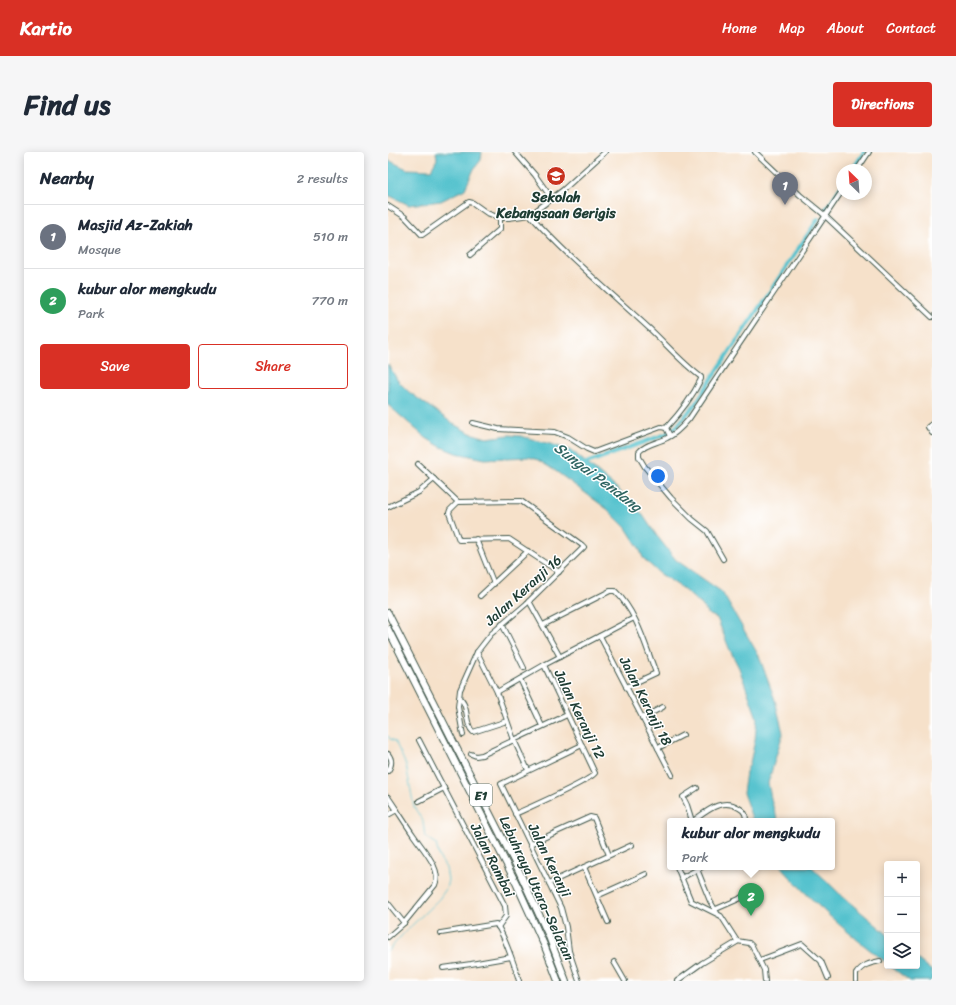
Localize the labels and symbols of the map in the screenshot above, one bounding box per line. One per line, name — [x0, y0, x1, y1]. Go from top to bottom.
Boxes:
north arrow — [836, 164, 872, 200]
school or university icon: Sekolah Kebangsaan Gerigis — [545, 165, 567, 187]
pin: 1 — [772, 172, 798, 205]
place label: Sekolah Kebangsaan Gerigis — [495, 185, 616, 226]
water label: Sungai Pendang — [548, 435, 649, 520]
your location — [648, 466, 668, 486]
street label: Jalan Keranji 16 — [478, 548, 568, 633]
street label: Jalan Keranji 18 — [612, 651, 679, 751]
street label: Jalan Keranji 12 — [547, 664, 612, 764]
road number: E1 — [470, 784, 492, 806]
street label: Lebuhraya Utara–Selatan — [492, 811, 581, 965]
street label: Jalan Rambai — [463, 818, 523, 903]
street label: Jalan Keranji — [520, 818, 579, 903]
pin: 2 — [738, 883, 764, 916]

